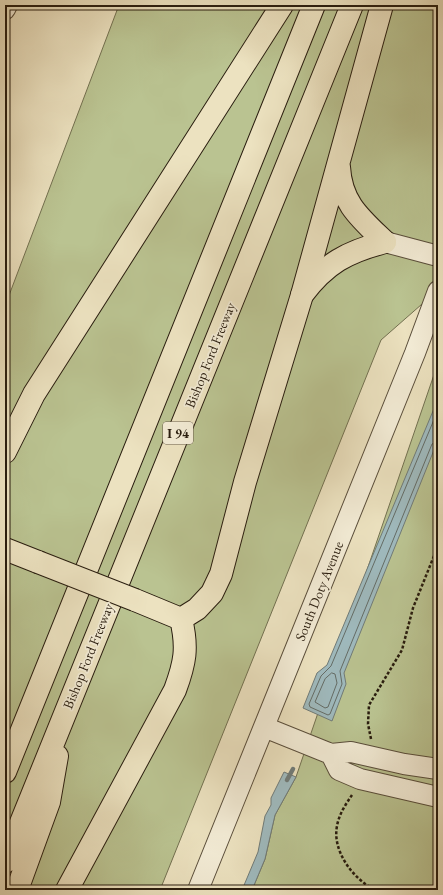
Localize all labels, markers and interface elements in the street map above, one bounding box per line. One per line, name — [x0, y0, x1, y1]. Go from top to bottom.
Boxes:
street label: Bishop Ford Freeway — [181, 299, 240, 410]
road number: I 94 — [163, 422, 193, 444]
street label: South Doty Avenue — [291, 538, 347, 644]
street label: Bishop Ford Freeway — [59, 600, 118, 711]

